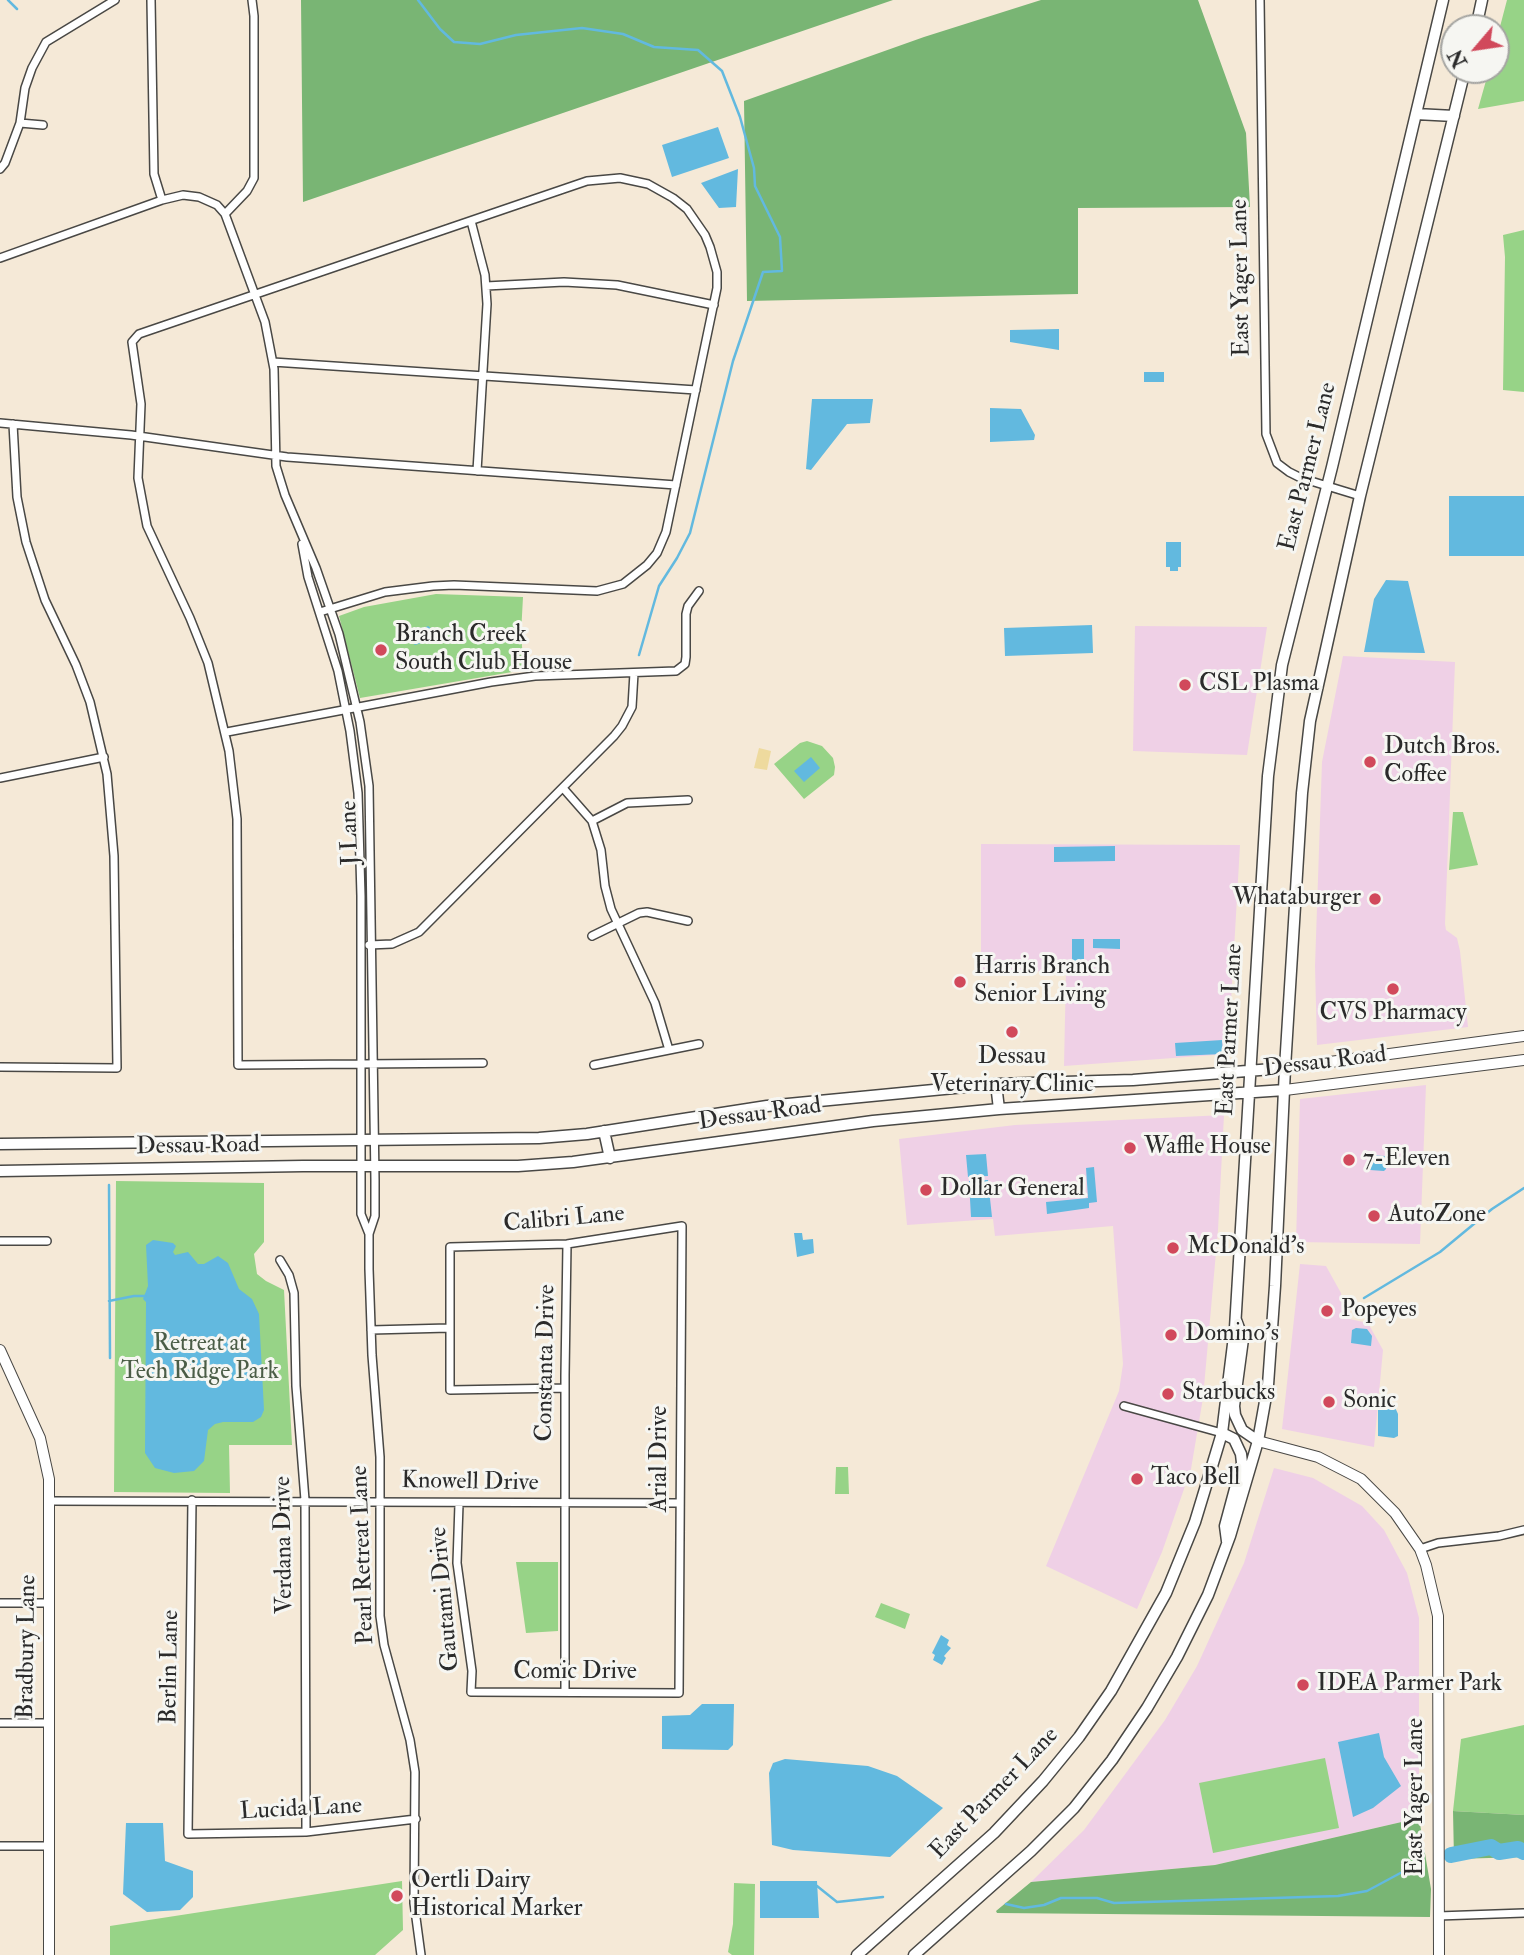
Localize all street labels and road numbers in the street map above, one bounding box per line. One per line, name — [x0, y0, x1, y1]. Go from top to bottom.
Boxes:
street label: East Yager Lane — [1226, 199, 1258, 357]
street label: East Parmer Lane — [1274, 380, 1344, 554]
street label: J Lane — [335, 800, 367, 866]
street label: East Parmer Lane — [1212, 943, 1250, 1117]
street label: Dessau Road — [1262, 1041, 1388, 1085]
street label: Dessau Road — [697, 1092, 823, 1138]
street label: Dessau Road — [136, 1132, 260, 1162]
street label: Calibri Lane — [502, 1200, 626, 1240]
street label: Constanta Drive — [531, 1284, 563, 1442]
street label: Arial Drive — [647, 1406, 675, 1512]
street label: Pearl Retreat Lane — [346, 1465, 382, 1645]
street label: Knowell Drive — [401, 1467, 539, 1499]
street label: Verdana Drive — [269, 1476, 301, 1614]
street label: Gautami Drive — [425, 1526, 467, 1672]
street label: Bradbury Lane — [12, 1574, 44, 1720]
street label: Berlin Lane — [156, 1610, 186, 1724]
street label: Comic Drive — [513, 1659, 637, 1687]
street label: East Yager Lane — [1403, 1718, 1431, 1876]
street label: East Parmer Lane — [925, 1722, 1065, 1866]
street label: Lucida Lane — [239, 1792, 363, 1828]

